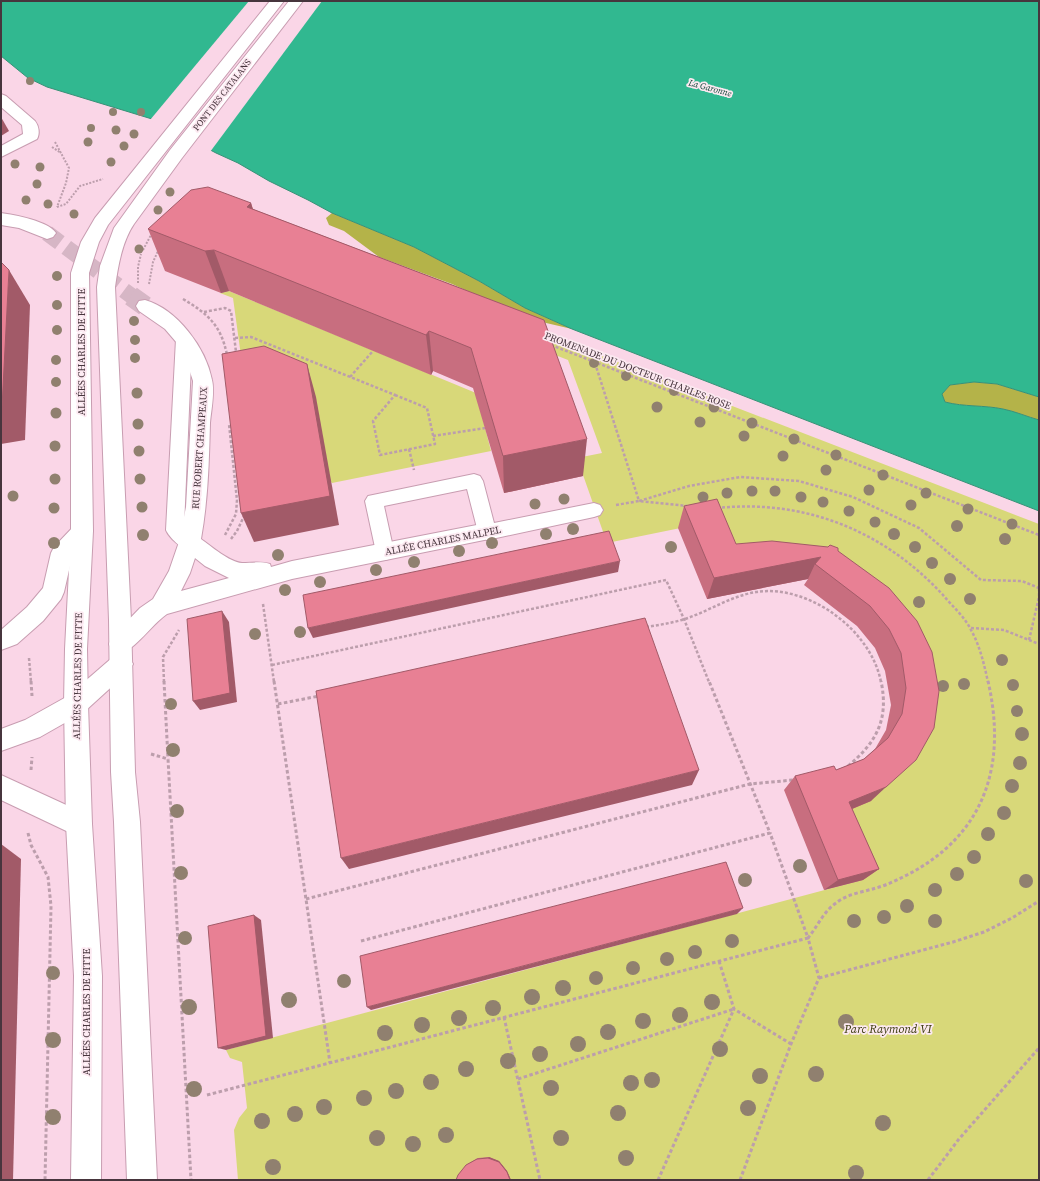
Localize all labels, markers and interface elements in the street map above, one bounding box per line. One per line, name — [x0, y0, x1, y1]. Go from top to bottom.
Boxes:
street label: PONT DES CATALANS — [190, 56, 254, 133]
water label: La Garonne — [686, 76, 733, 100]
street label: ALLÉES CHARLES DE FITTE — [75, 289, 88, 415]
street label: PROMENADE DU DOCTEUR CHARLES ROSE — [543, 329, 733, 412]
street label: RUE ROBERT CHAMPEAUX — [189, 386, 210, 510]
street label: ALLÉE CHARLES MALPEL — [384, 523, 502, 558]
street label: ALLÉES CHARLES DE FITTE — [70, 612, 85, 740]
street label: ALLÉES CHARLES DE FITTE — [80, 949, 93, 1075]
park label: Parc Raymond VI — [843, 1021, 932, 1037]

